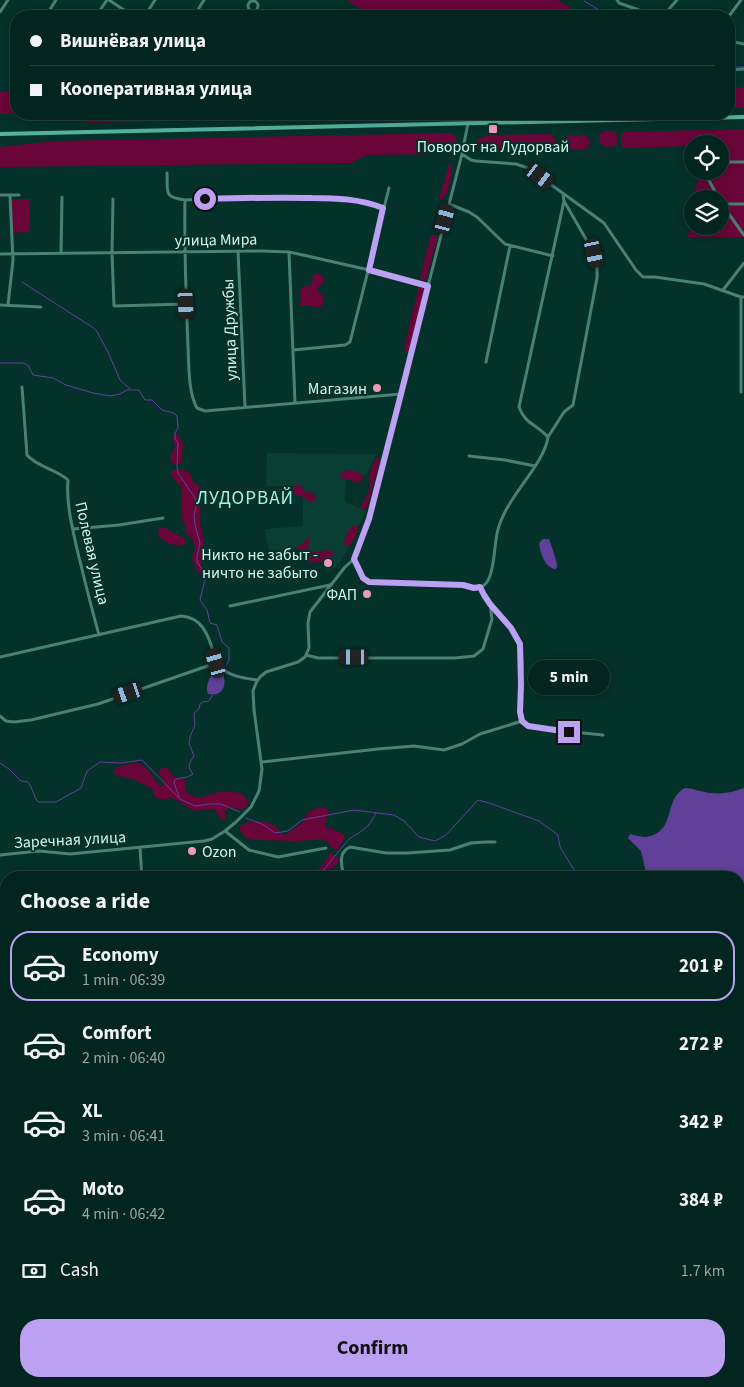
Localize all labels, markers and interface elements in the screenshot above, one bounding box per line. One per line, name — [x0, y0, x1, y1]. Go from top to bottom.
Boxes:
text: Вишнёвая улица — [60, 28, 206, 55]
text: Кооперативная улица — [60, 76, 252, 103]
marker: Поворот на Лудорвай — [487, 123, 499, 135]
map controls — [684, 135, 729, 235]
button: locate — [684, 135, 729, 180]
place label: Поворот на Лудорвай — [417, 136, 569, 158]
car — [523, 161, 556, 191]
route start — [194, 188, 216, 210]
button: layers — [684, 190, 729, 235]
car — [433, 203, 456, 235]
street label: улица Мира — [175, 228, 257, 252]
car — [583, 237, 604, 269]
street label: улица Дружбы — [217, 278, 243, 381]
car — [177, 289, 194, 319]
place label: Магазин — [308, 378, 367, 400]
marker: Магазин — [371, 382, 383, 394]
district label: ЛУДОРВАЙ — [196, 485, 294, 512]
street label: Полевая улица — [69, 500, 115, 607]
place label: Никто не забыт - ничто не забыто — [201, 544, 318, 584]
marker: Никто не забыт - ничто не забыто — [322, 557, 334, 569]
place label: ФАП — [326, 584, 357, 606]
marker: ФАП — [361, 588, 373, 600]
car — [204, 647, 227, 679]
car — [339, 650, 369, 665]
callout: 5 min — [528, 660, 610, 694]
text: 5 min — [550, 666, 588, 688]
car — [111, 681, 144, 705]
route end — [558, 721, 580, 743]
street label: Заречная улица — [13, 826, 127, 854]
place label: Ozon — [202, 841, 237, 863]
marker: Ozon — [186, 845, 198, 857]
text: Choose a ride — [20, 885, 150, 917]
text: Economy — [82, 942, 159, 969]
icon: car — [22, 944, 67, 989]
text: 201 ₽ — [679, 953, 723, 980]
text: 1 min · 06:39 — [82, 969, 165, 991]
text: Comfort — [82, 1020, 152, 1047]
icon: car — [22, 1022, 67, 1067]
text: 272 ₽ — [679, 1031, 723, 1058]
text: 2 min · 06:40 — [82, 1047, 165, 1069]
text: XL — [82, 1098, 103, 1125]
icon: car — [22, 1100, 67, 1145]
text: 342 ₽ — [679, 1109, 723, 1136]
text: 3 min · 06:41 — [82, 1125, 165, 1147]
text: Moto — [82, 1176, 124, 1203]
icon: car — [22, 1178, 67, 1223]
text: 384 ₽ — [679, 1187, 723, 1214]
text: 4 min · 06:42 — [82, 1203, 165, 1225]
icon: cash — [20, 1257, 48, 1285]
text: Cash — [60, 1257, 99, 1284]
text: 1.7 km — [681, 1260, 725, 1282]
button: Confirm — [20, 1319, 725, 1377]

